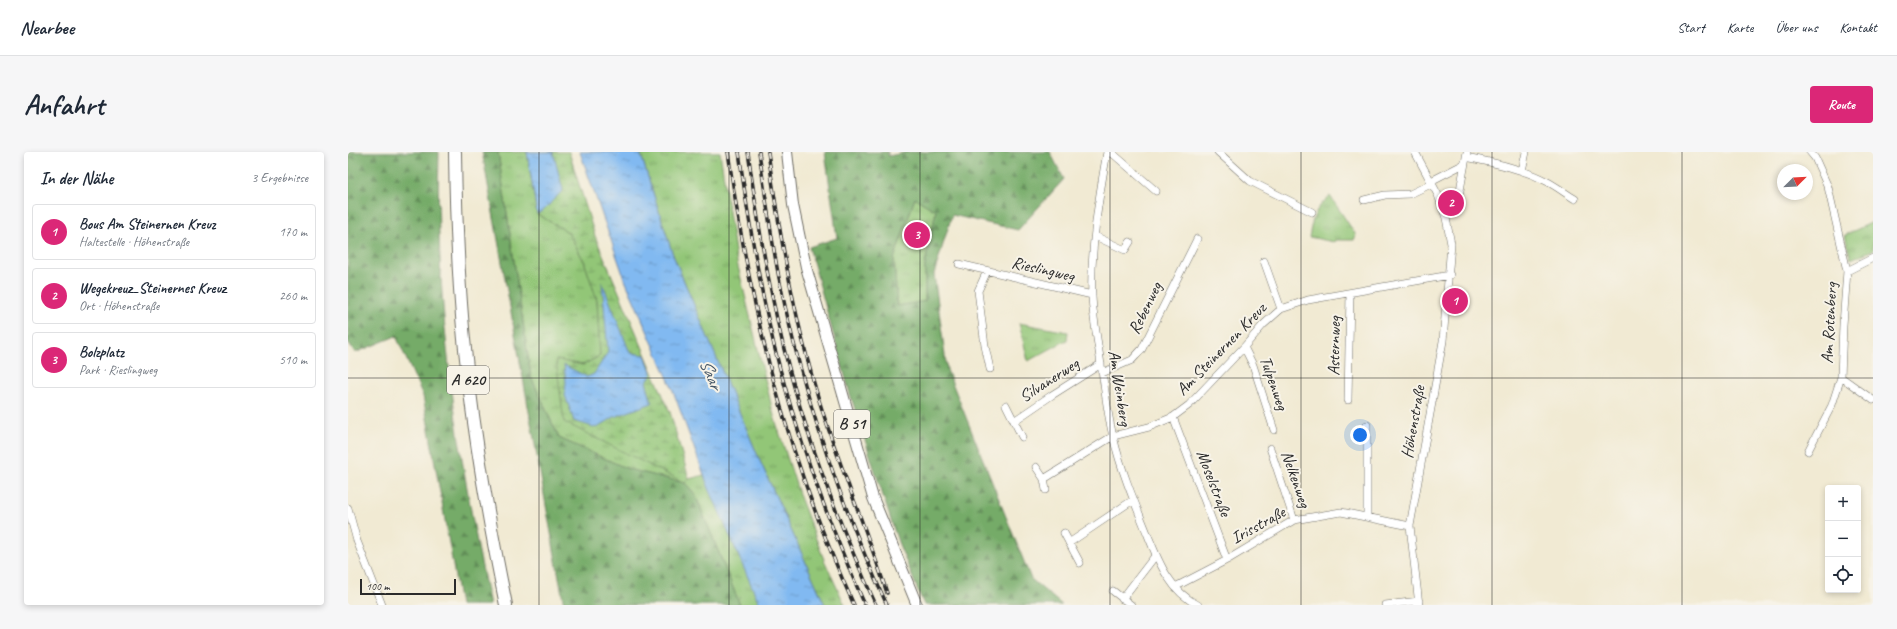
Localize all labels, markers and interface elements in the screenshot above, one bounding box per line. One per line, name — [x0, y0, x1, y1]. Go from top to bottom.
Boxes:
text: Nearbee — [20, 16, 74, 40]
text: Start — [1677, 19, 1705, 36]
text: Karte — [1727, 19, 1753, 36]
text: Über uns — [1775, 19, 1817, 36]
text: Kontakt — [1839, 19, 1877, 36]
button: Route — [1810, 86, 1873, 123]
text: Anfahrt — [24, 87, 104, 122]
north arrow — [1777, 164, 1813, 200]
text: In der Nähe — [40, 168, 113, 189]
text: 3 Ergebnisse — [252, 170, 308, 186]
pin: 2 — [1438, 188, 1464, 218]
text: Bous Am Steinernen Kreuz — [79, 215, 216, 234]
pin: 3 — [904, 220, 930, 250]
text: 1 — [51, 224, 57, 240]
text: 170 m — [279, 224, 307, 240]
text: Haltestelle · Höhenstraße — [79, 234, 189, 250]
street label: Rieslingweg — [1010, 252, 1077, 287]
street label: Rebenweg — [1123, 278, 1167, 338]
text: Wegekreuz_Steinernes Kreuz — [79, 279, 226, 298]
street label: Am Rotenberg — [1816, 281, 1842, 364]
pin: 1 — [1442, 286, 1468, 316]
text: 2 — [51, 288, 57, 304]
text: 260 m — [279, 288, 307, 304]
street label: Am Steinernen Kreuz — [1172, 297, 1272, 400]
text: Ort · Höhenstraße — [79, 298, 159, 314]
street label: Asternweg — [1323, 315, 1345, 376]
text: Bolzplatz — [79, 343, 124, 362]
street label: Am Weinberg — [1104, 349, 1137, 429]
text: 3 — [51, 352, 57, 368]
text: 510 m — [279, 352, 307, 368]
street label: Silvanerweg — [1015, 352, 1084, 407]
street label: Tulpenweg — [1255, 353, 1294, 415]
water label: Saar — [695, 356, 728, 395]
text: Park · Rieslingweg — [79, 362, 157, 378]
road number: A 620 — [447, 366, 489, 394]
street label: Höhenstraße — [1396, 383, 1430, 460]
road number: B 51 — [834, 410, 870, 438]
your location — [1350, 425, 1370, 445]
street label: Moselstraße — [1192, 447, 1237, 520]
street label: Nelkenweg — [1277, 448, 1316, 512]
map controls — [1825, 485, 1861, 593]
button: + — [1825, 485, 1861, 521]
street label: Irisstraße — [1227, 501, 1290, 548]
button: − — [1825, 521, 1861, 557]
button: locate — [1825, 557, 1861, 593]
scale bar — [360, 577, 456, 596]
text: 100 m — [366, 579, 390, 593]

